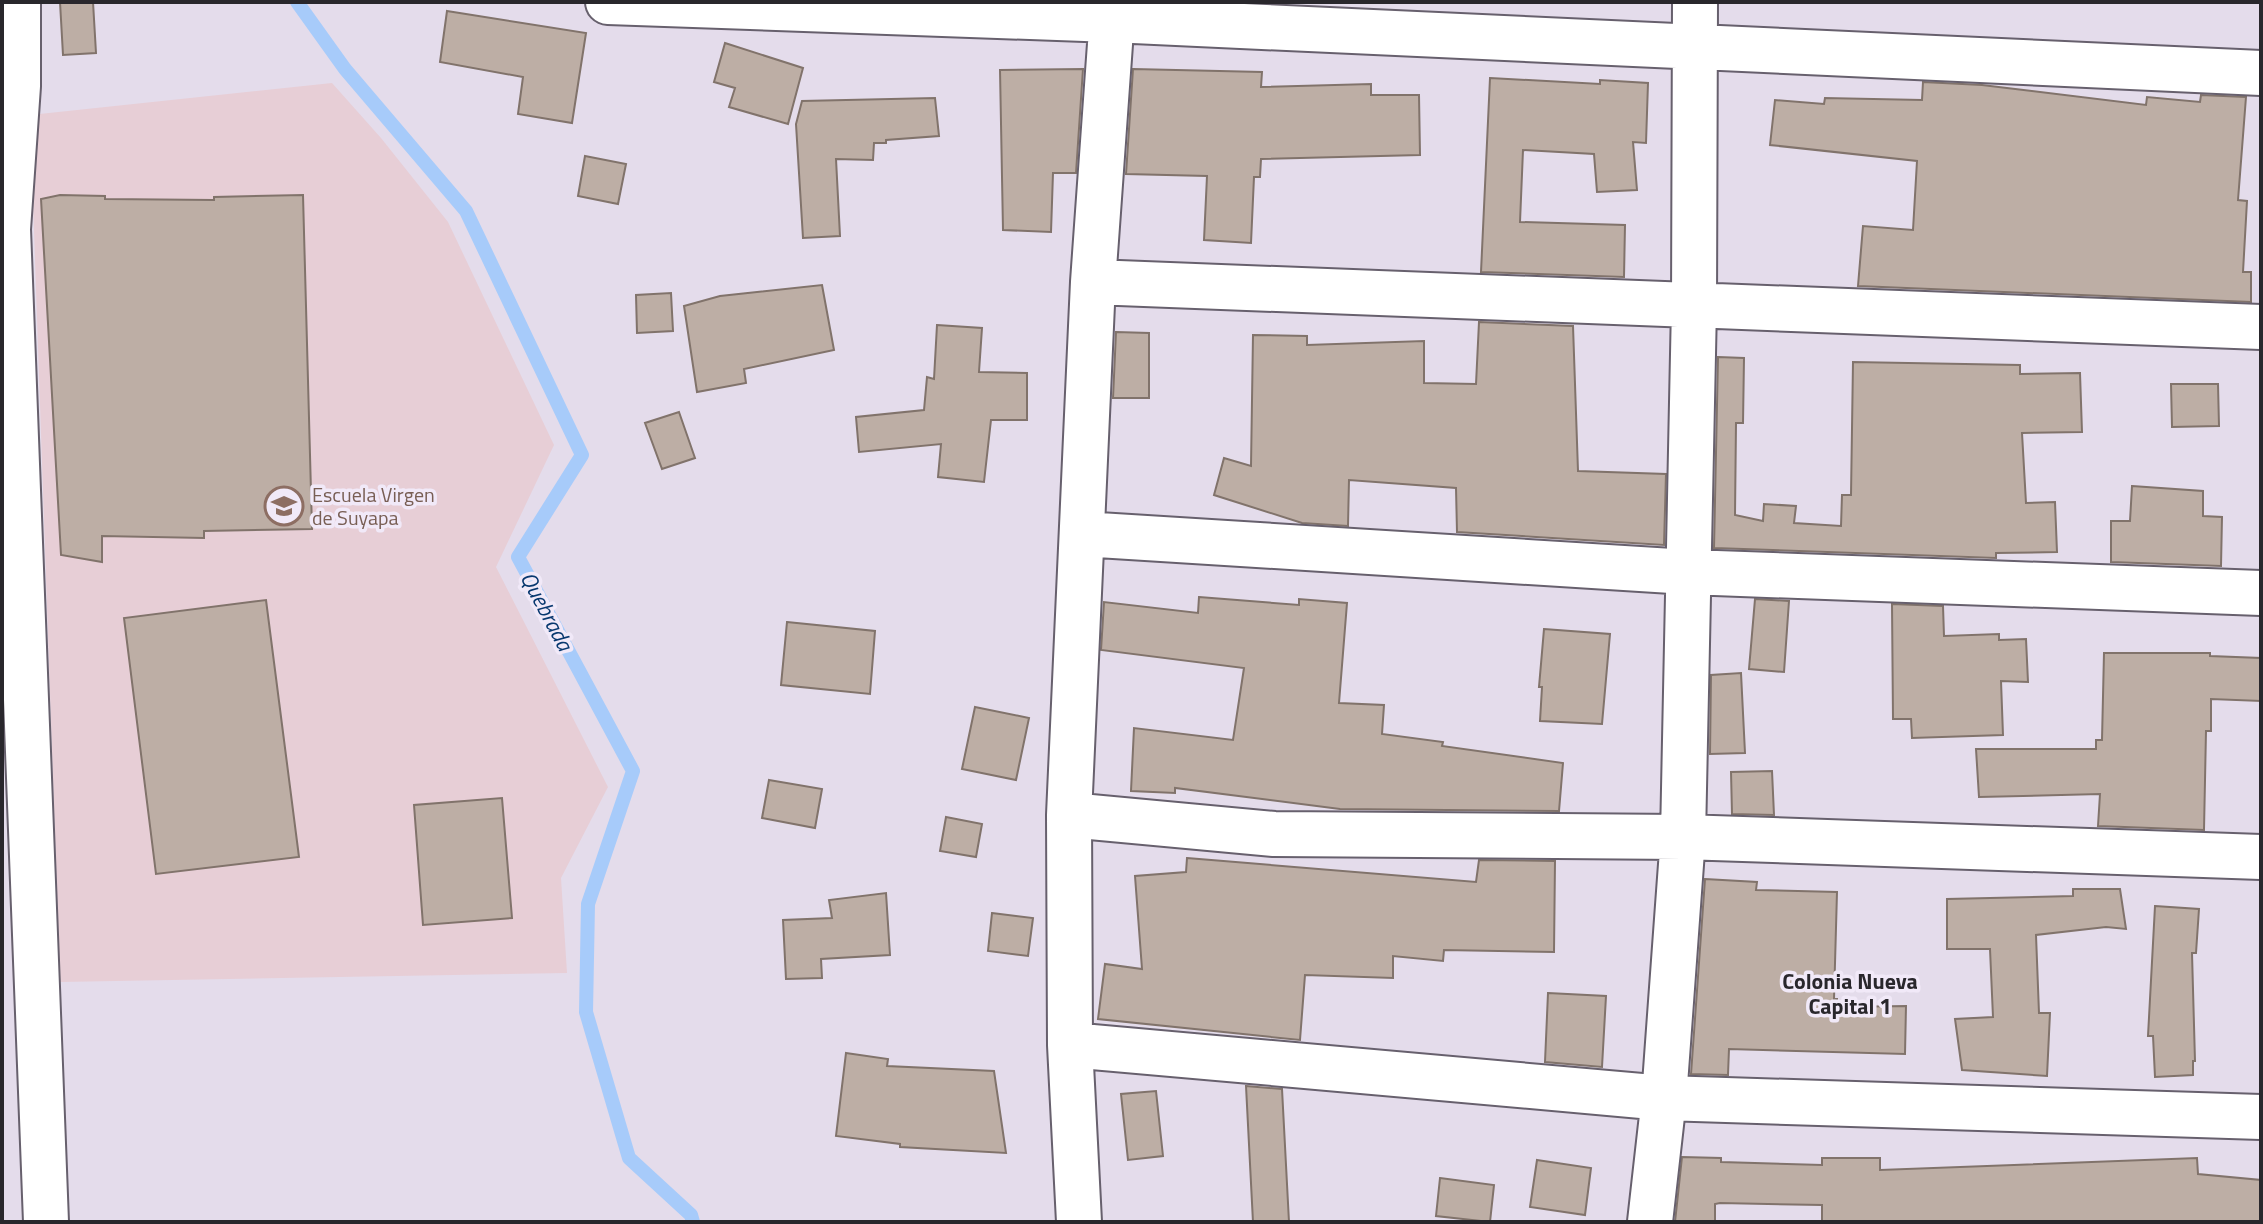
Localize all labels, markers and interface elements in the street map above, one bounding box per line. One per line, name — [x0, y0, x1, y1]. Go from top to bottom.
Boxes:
place label: Escuela Virgen de Suyapa — [312, 479, 435, 533]
school or university icon: Escuela Virgen de Suyapa — [263, 485, 305, 527]
water label: Quebrada — [512, 565, 583, 659]
district label: Colonia Nueva Capital 1 — [1782, 964, 1918, 1023]

